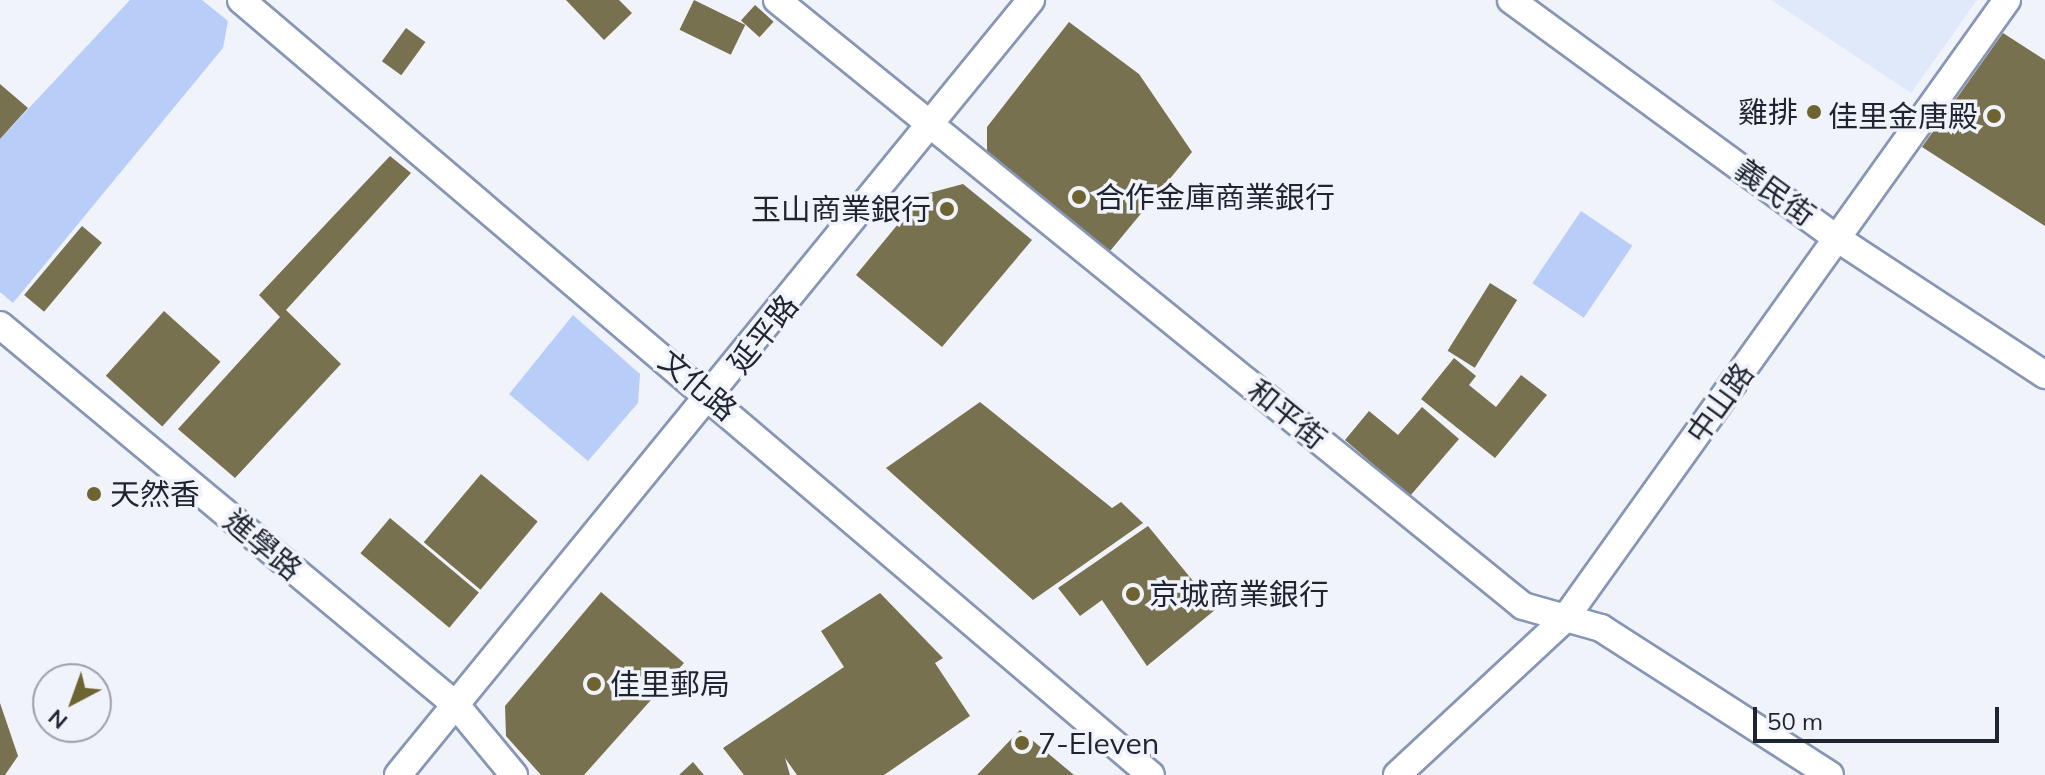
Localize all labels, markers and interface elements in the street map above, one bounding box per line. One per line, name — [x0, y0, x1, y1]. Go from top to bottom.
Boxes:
place label: 雞排 — [1738, 94, 1798, 130]
place label: 佳里金唐殿 — [1828, 98, 1978, 134]
marker: 雞排 — [1805, 103, 1823, 121]
marker: 佳里金唐殿 — [1985, 107, 2003, 125]
street label: 義民街 — [1728, 151, 1822, 233]
place label: 合作金庫商業銀行 — [1095, 179, 1335, 215]
marker: 合作金庫商業銀行 — [1070, 188, 1088, 206]
place label: 玉山商業銀行 — [751, 191, 931, 227]
marker: 玉山商業銀行 — [938, 200, 956, 218]
street label: 延平路 — [721, 288, 805, 380]
street label: 文化路 — [652, 342, 744, 428]
street label: 中山路 — [1679, 356, 1761, 450]
street label: 和平街 — [1241, 372, 1333, 456]
place label: 天然香 — [110, 476, 200, 512]
marker: 天然香 — [85, 485, 103, 503]
street label: 進學路 — [217, 502, 309, 588]
place label: 京城商業銀行 — [1149, 576, 1329, 612]
marker: 京城商業銀行 — [1124, 585, 1142, 603]
north arrow — [32, 663, 112, 743]
place label: 佳里郵局 — [610, 666, 730, 702]
marker: 佳里郵局 — [585, 675, 603, 693]
scale bar — [1757, 691, 2003, 741]
text: N — [42, 704, 73, 736]
text: 50 m — [1767, 706, 1823, 736]
place label: 7-Eleven — [1038, 725, 1159, 761]
marker: 7-Eleven — [1013, 734, 1031, 752]

